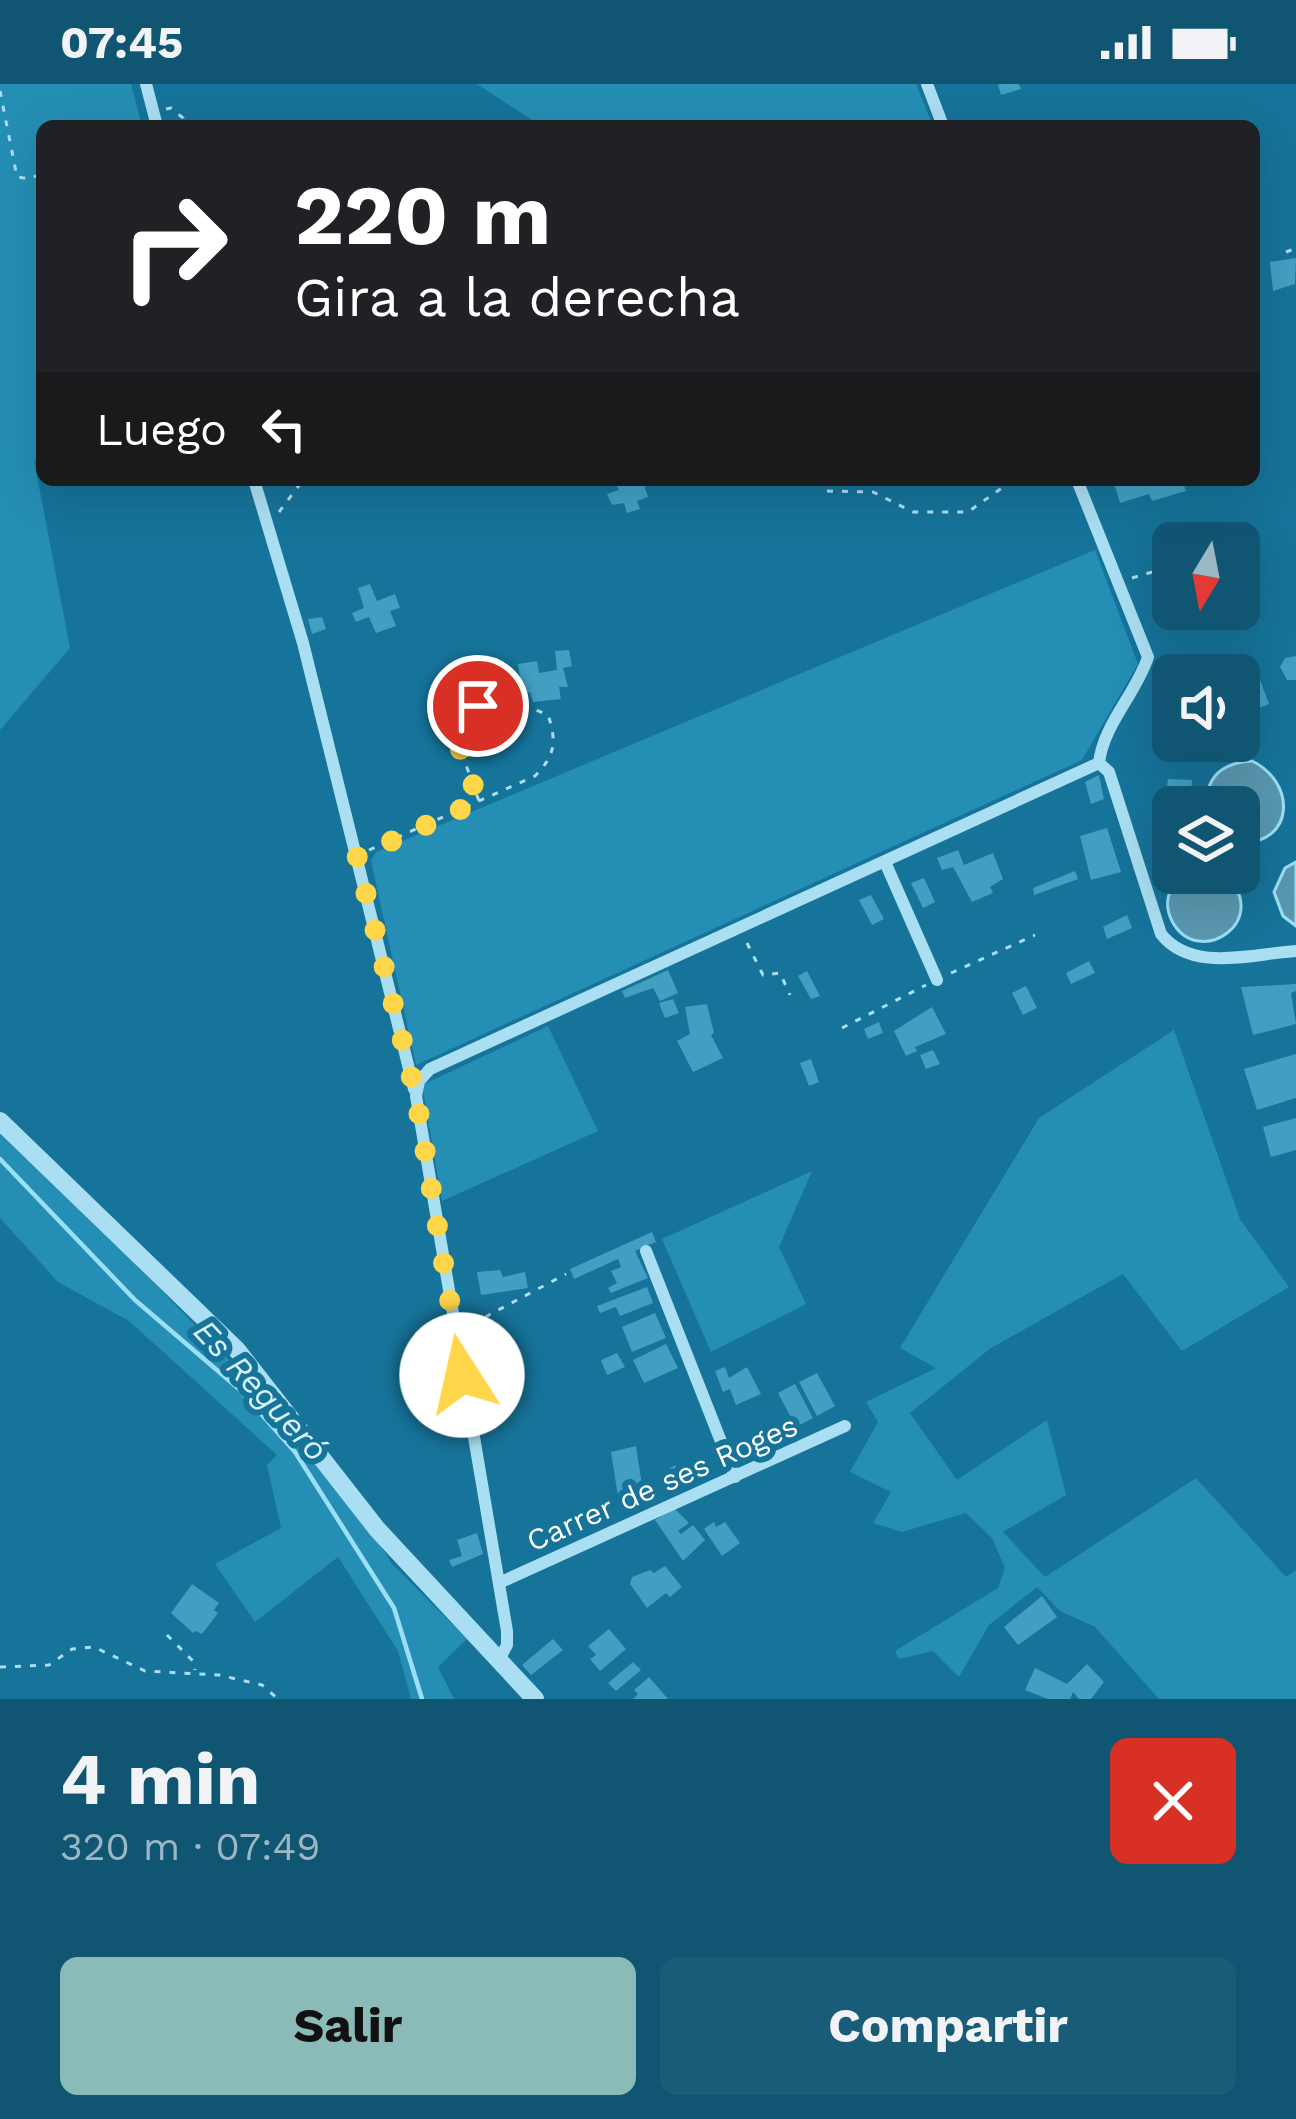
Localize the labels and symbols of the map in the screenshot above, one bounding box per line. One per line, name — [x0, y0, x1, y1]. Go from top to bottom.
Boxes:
north arrow — [1152, 522, 1260, 630]
pin — [427, 655, 529, 757]
water label: Es Regueró — [186, 1311, 336, 1469]
position arrow — [399, 1312, 525, 1438]
street label: Carrer de ses Roges — [521, 1407, 803, 1559]

